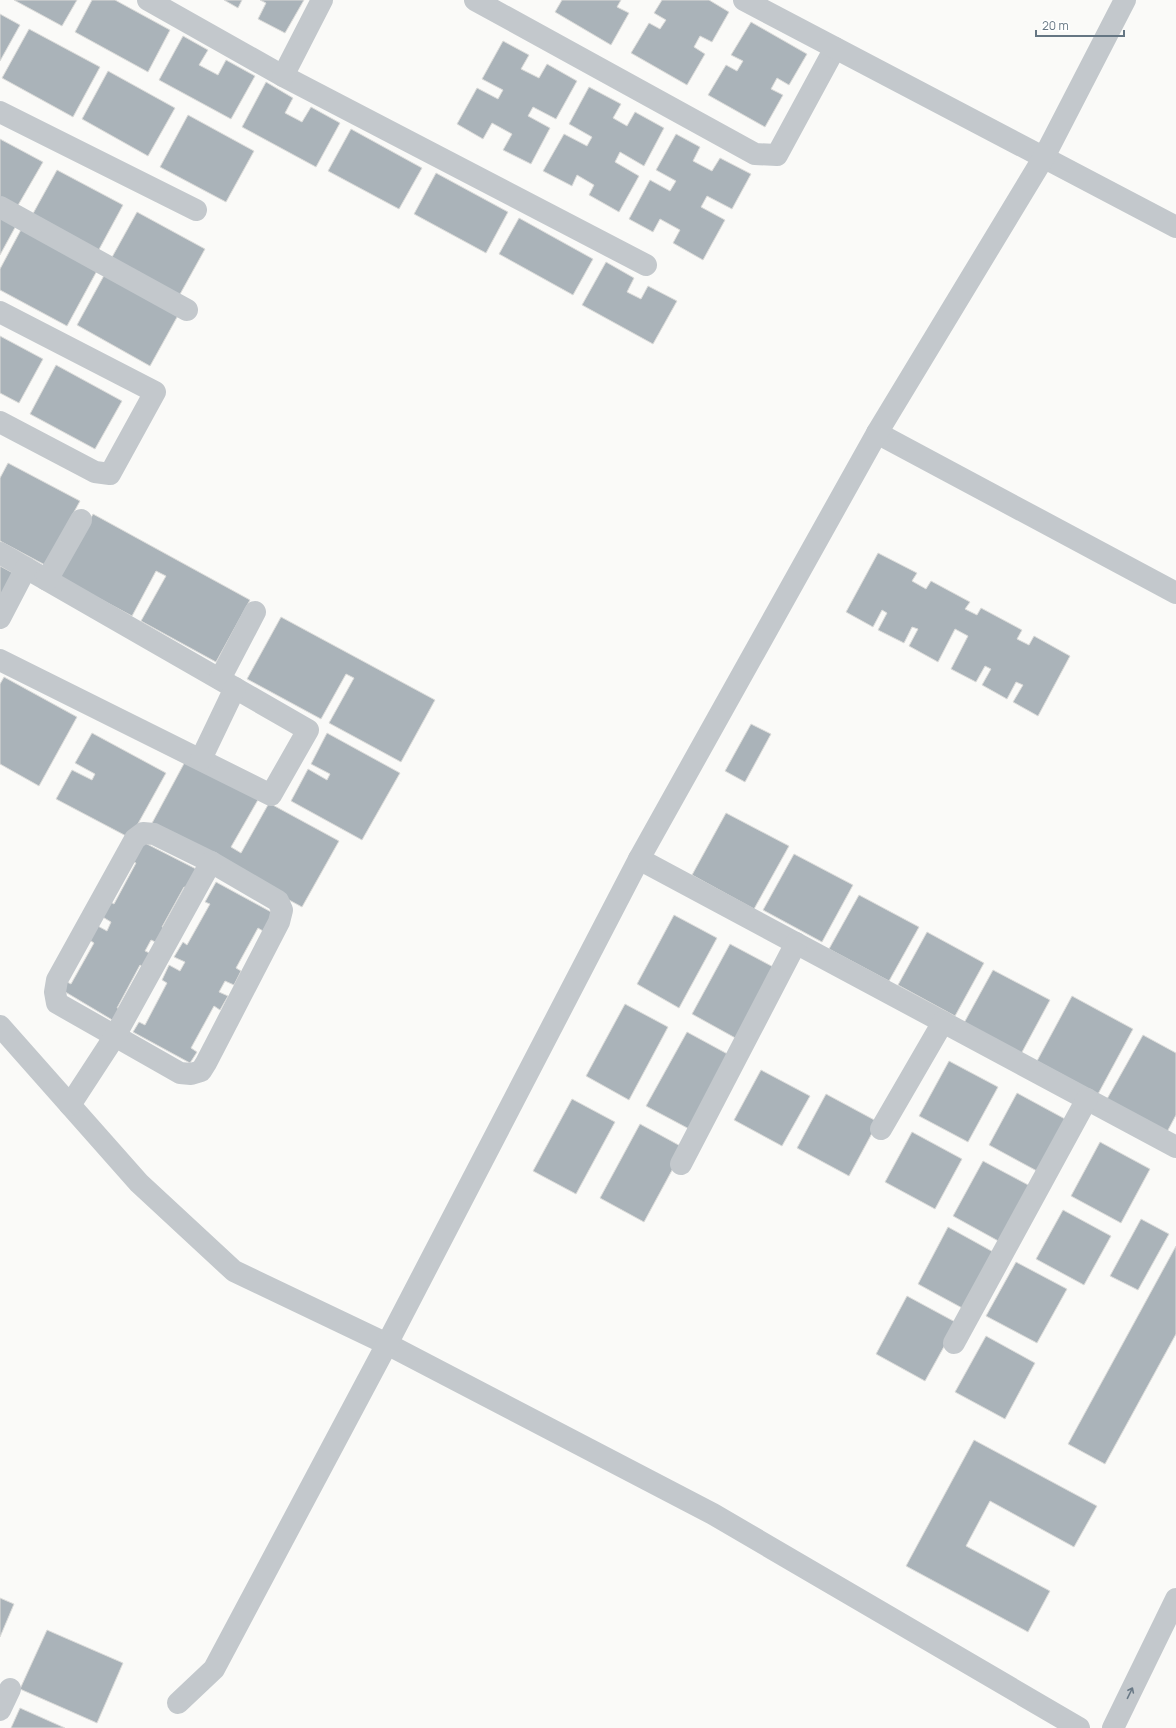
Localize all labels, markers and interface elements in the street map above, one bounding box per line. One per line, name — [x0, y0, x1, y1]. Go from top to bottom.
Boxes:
scale bar — [1036, 12, 1124, 38]
text: 20 m — [1042, 17, 1069, 34]
one-way arrow — [1127, 1687, 1134, 1699]

